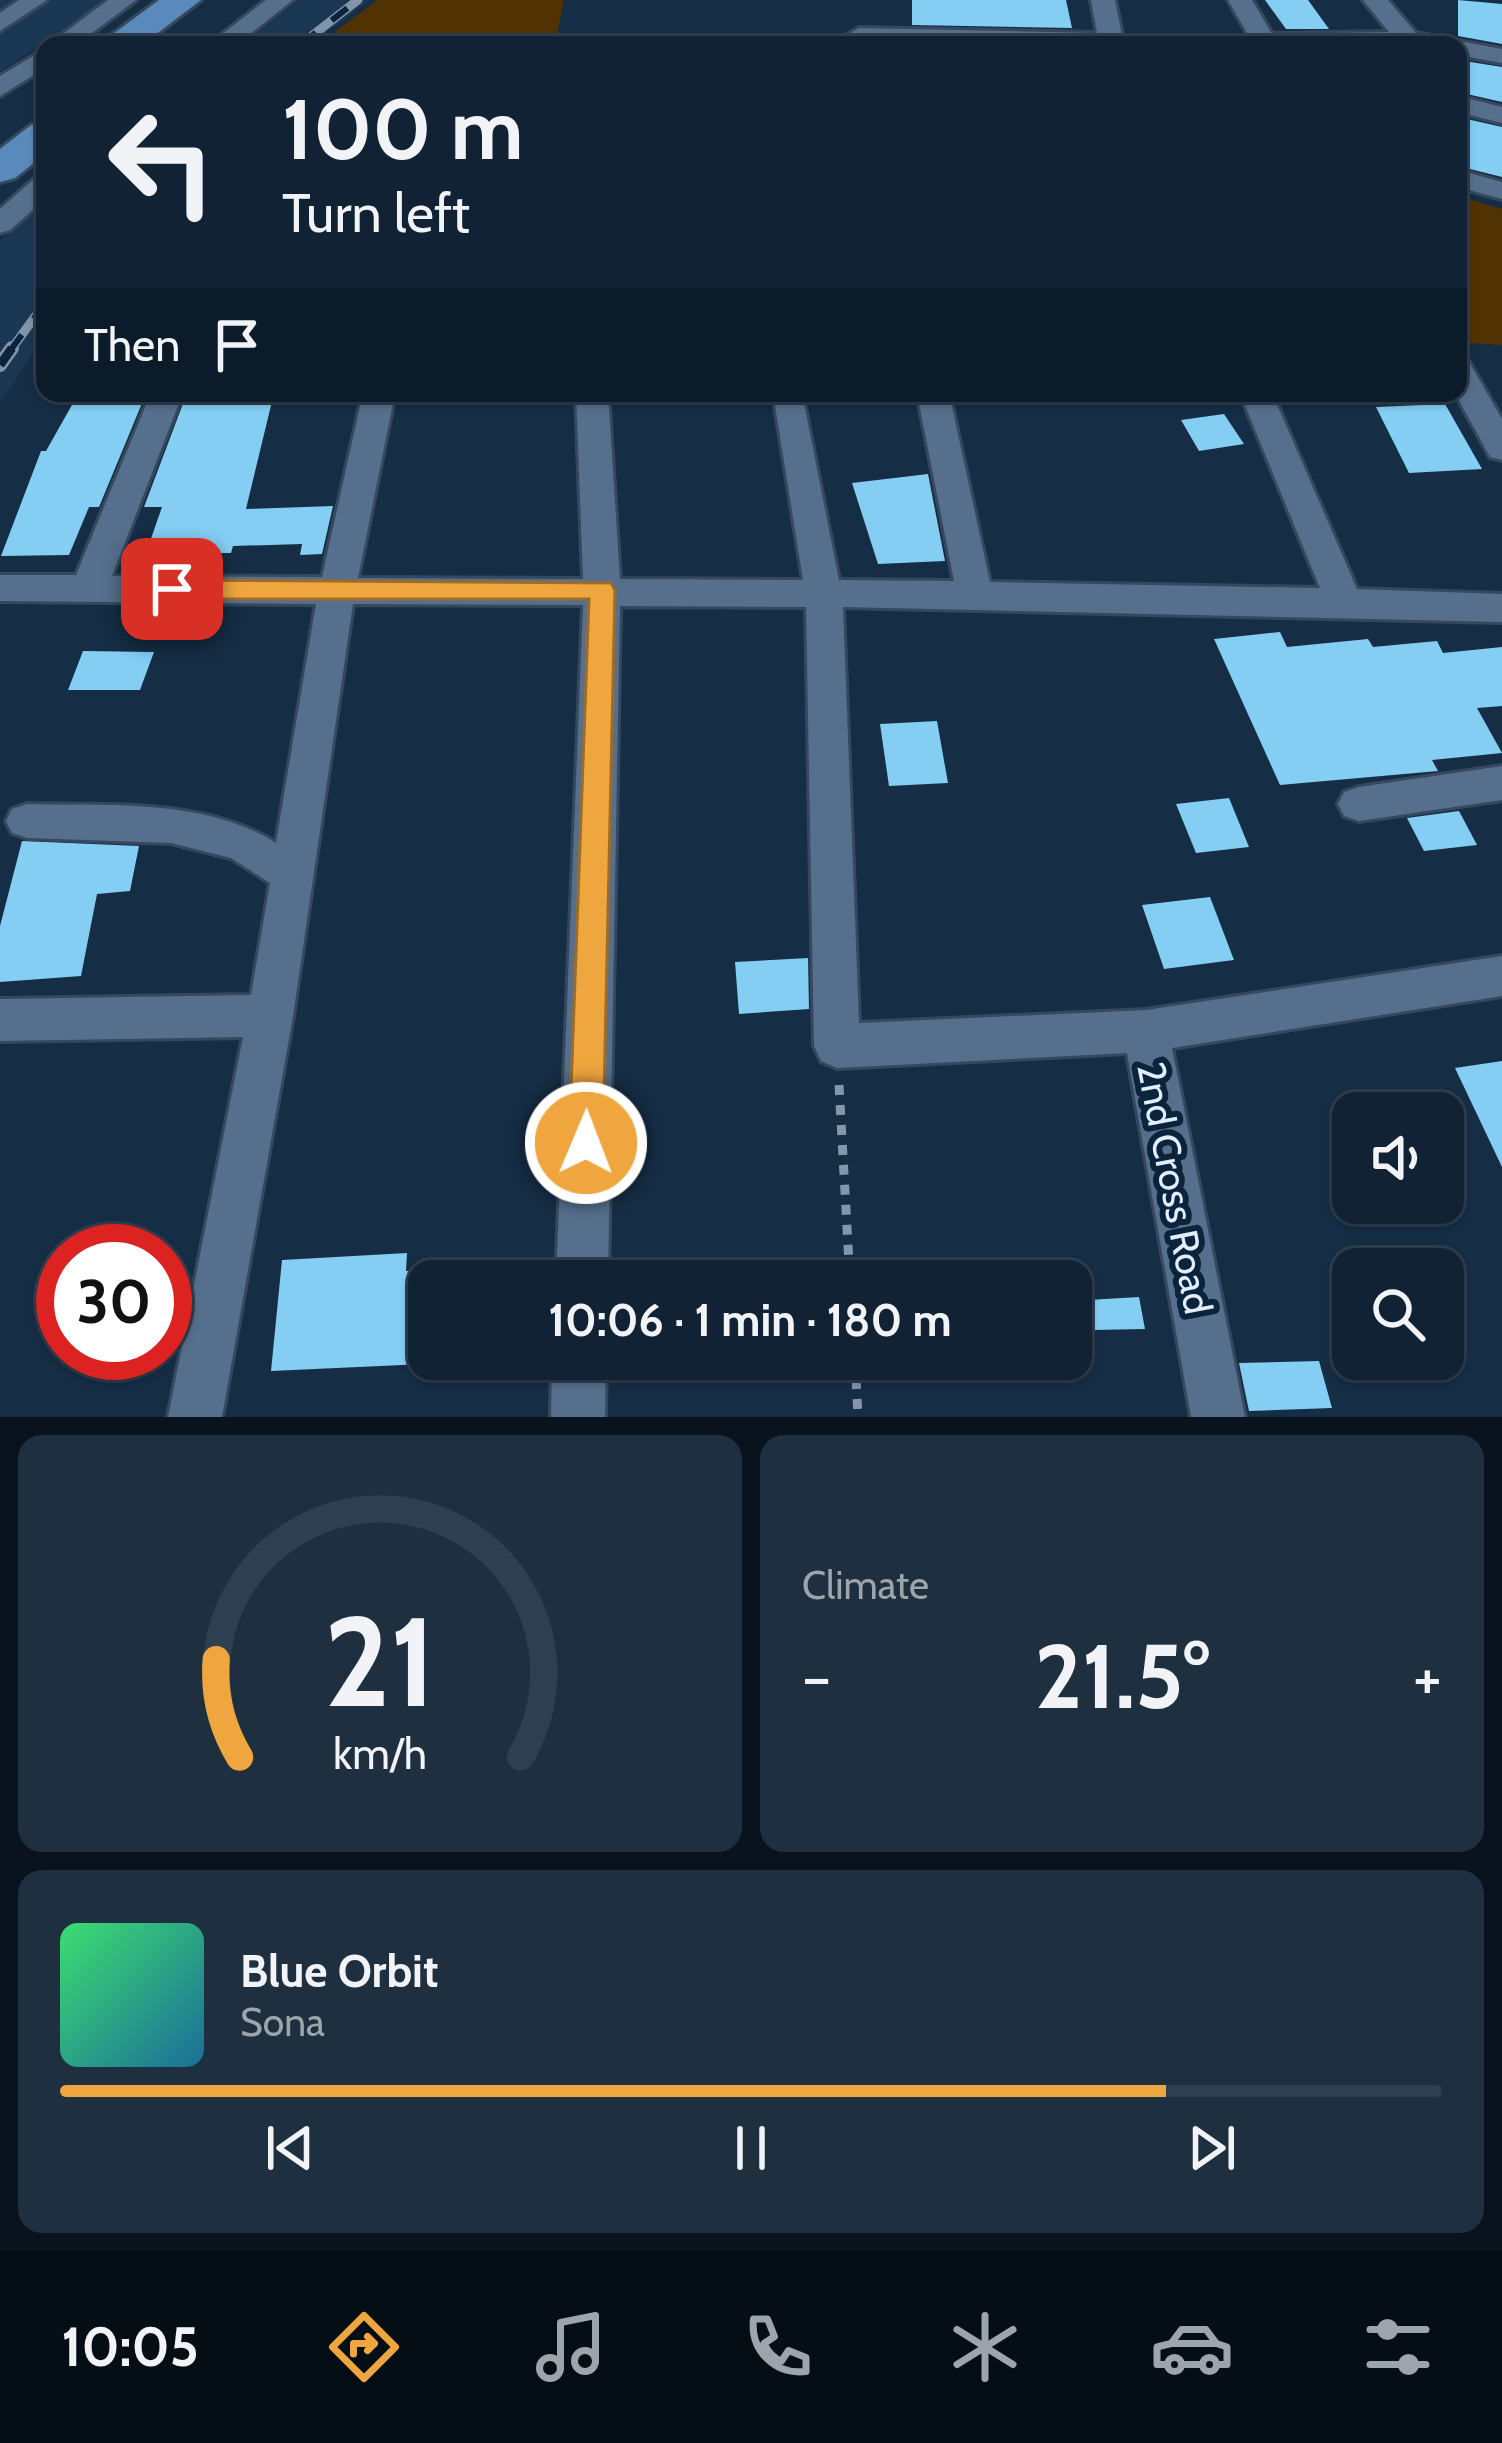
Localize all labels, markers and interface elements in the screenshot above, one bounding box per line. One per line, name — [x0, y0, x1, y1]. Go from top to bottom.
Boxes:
text: 100 m — [282, 78, 524, 180]
icon: left — [84, 84, 240, 240]
text: Turn left — [282, 180, 470, 246]
icon: arrive — [204, 312, 270, 378]
text: Then — [84, 318, 180, 372]
pin — [121, 538, 223, 640]
icon: arrive — [139, 556, 205, 622]
street label: 2nd Cross Road — [1127, 1058, 1223, 1318]
position arrow — [523, 1080, 649, 1206]
map controls — [1332, 1092, 1464, 1380]
button: sound — [1332, 1092, 1464, 1224]
speed limit sign: 30 — [36, 1224, 192, 1380]
button: search — [1332, 1248, 1464, 1380]
text: 10:06 · 1 min · 180 m — [548, 1293, 952, 1347]
text: Climate — [802, 1561, 929, 1609]
text: 21 — [324, 1586, 436, 1737]
text: 21.5° — [1034, 1621, 1210, 1731]
text: − — [802, 1636, 831, 1717]
text: + — [1413, 1636, 1442, 1717]
text: km/h — [333, 1727, 427, 1779]
text: Blue Orbit — [240, 1944, 438, 1998]
text: Sona — [240, 1998, 325, 2046]
icon: previous — [257, 2115, 323, 2181]
icon: pause — [718, 2115, 784, 2181]
icon: next — [1179, 2115, 1245, 2181]
icon: directions — [322, 2305, 406, 2389]
icon: music — [529, 2305, 613, 2389]
icon: phone — [736, 2305, 820, 2389]
icon: climate — [943, 2305, 1027, 2389]
icon: car — [1150, 2305, 1234, 2389]
icon: filters — [1356, 2305, 1440, 2389]
text: 10:05 — [61, 2314, 199, 2380]

